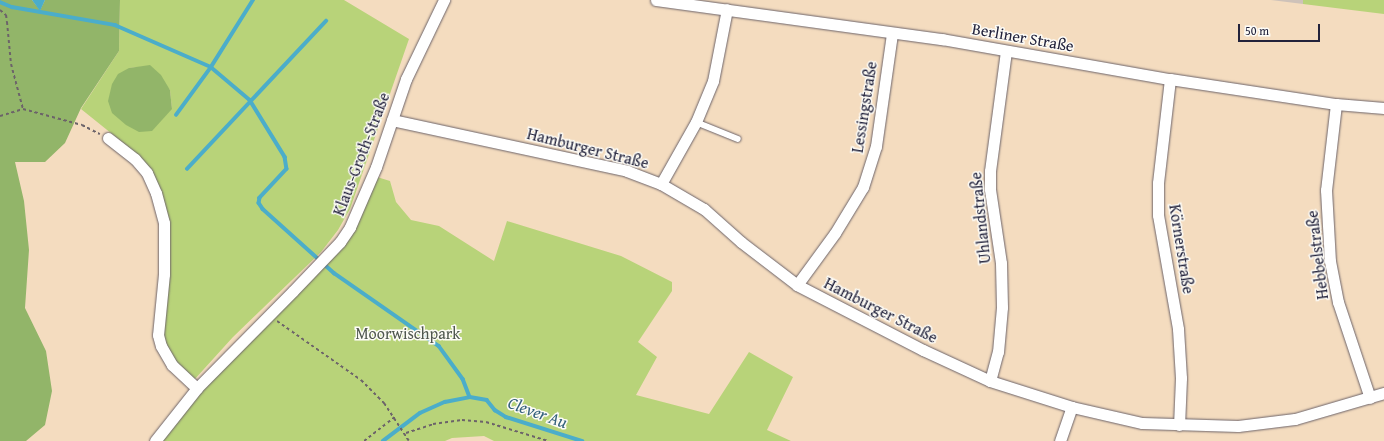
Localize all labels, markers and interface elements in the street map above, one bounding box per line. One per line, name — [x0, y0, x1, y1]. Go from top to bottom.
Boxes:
scale bar — [1240, 16, 1322, 42]
street label: Berliner Straße — [971, 19, 1075, 55]
text: 50 m — [1245, 22, 1269, 39]
street label: Lessingstraße — [847, 60, 881, 154]
street label: Klaus-Groth-Straße — [329, 90, 393, 218]
street label: Hamburger Straße — [525, 124, 651, 172]
street label: Uhlandstraße — [966, 171, 994, 265]
street label: Körnerstraße — [1165, 203, 1199, 295]
street label: Hebbelstraße — [1302, 209, 1332, 301]
street label: Hamburger Straße — [821, 273, 941, 347]
park label: Moorwischpark — [356, 323, 460, 343]
water label: Clever Au — [505, 392, 571, 432]

